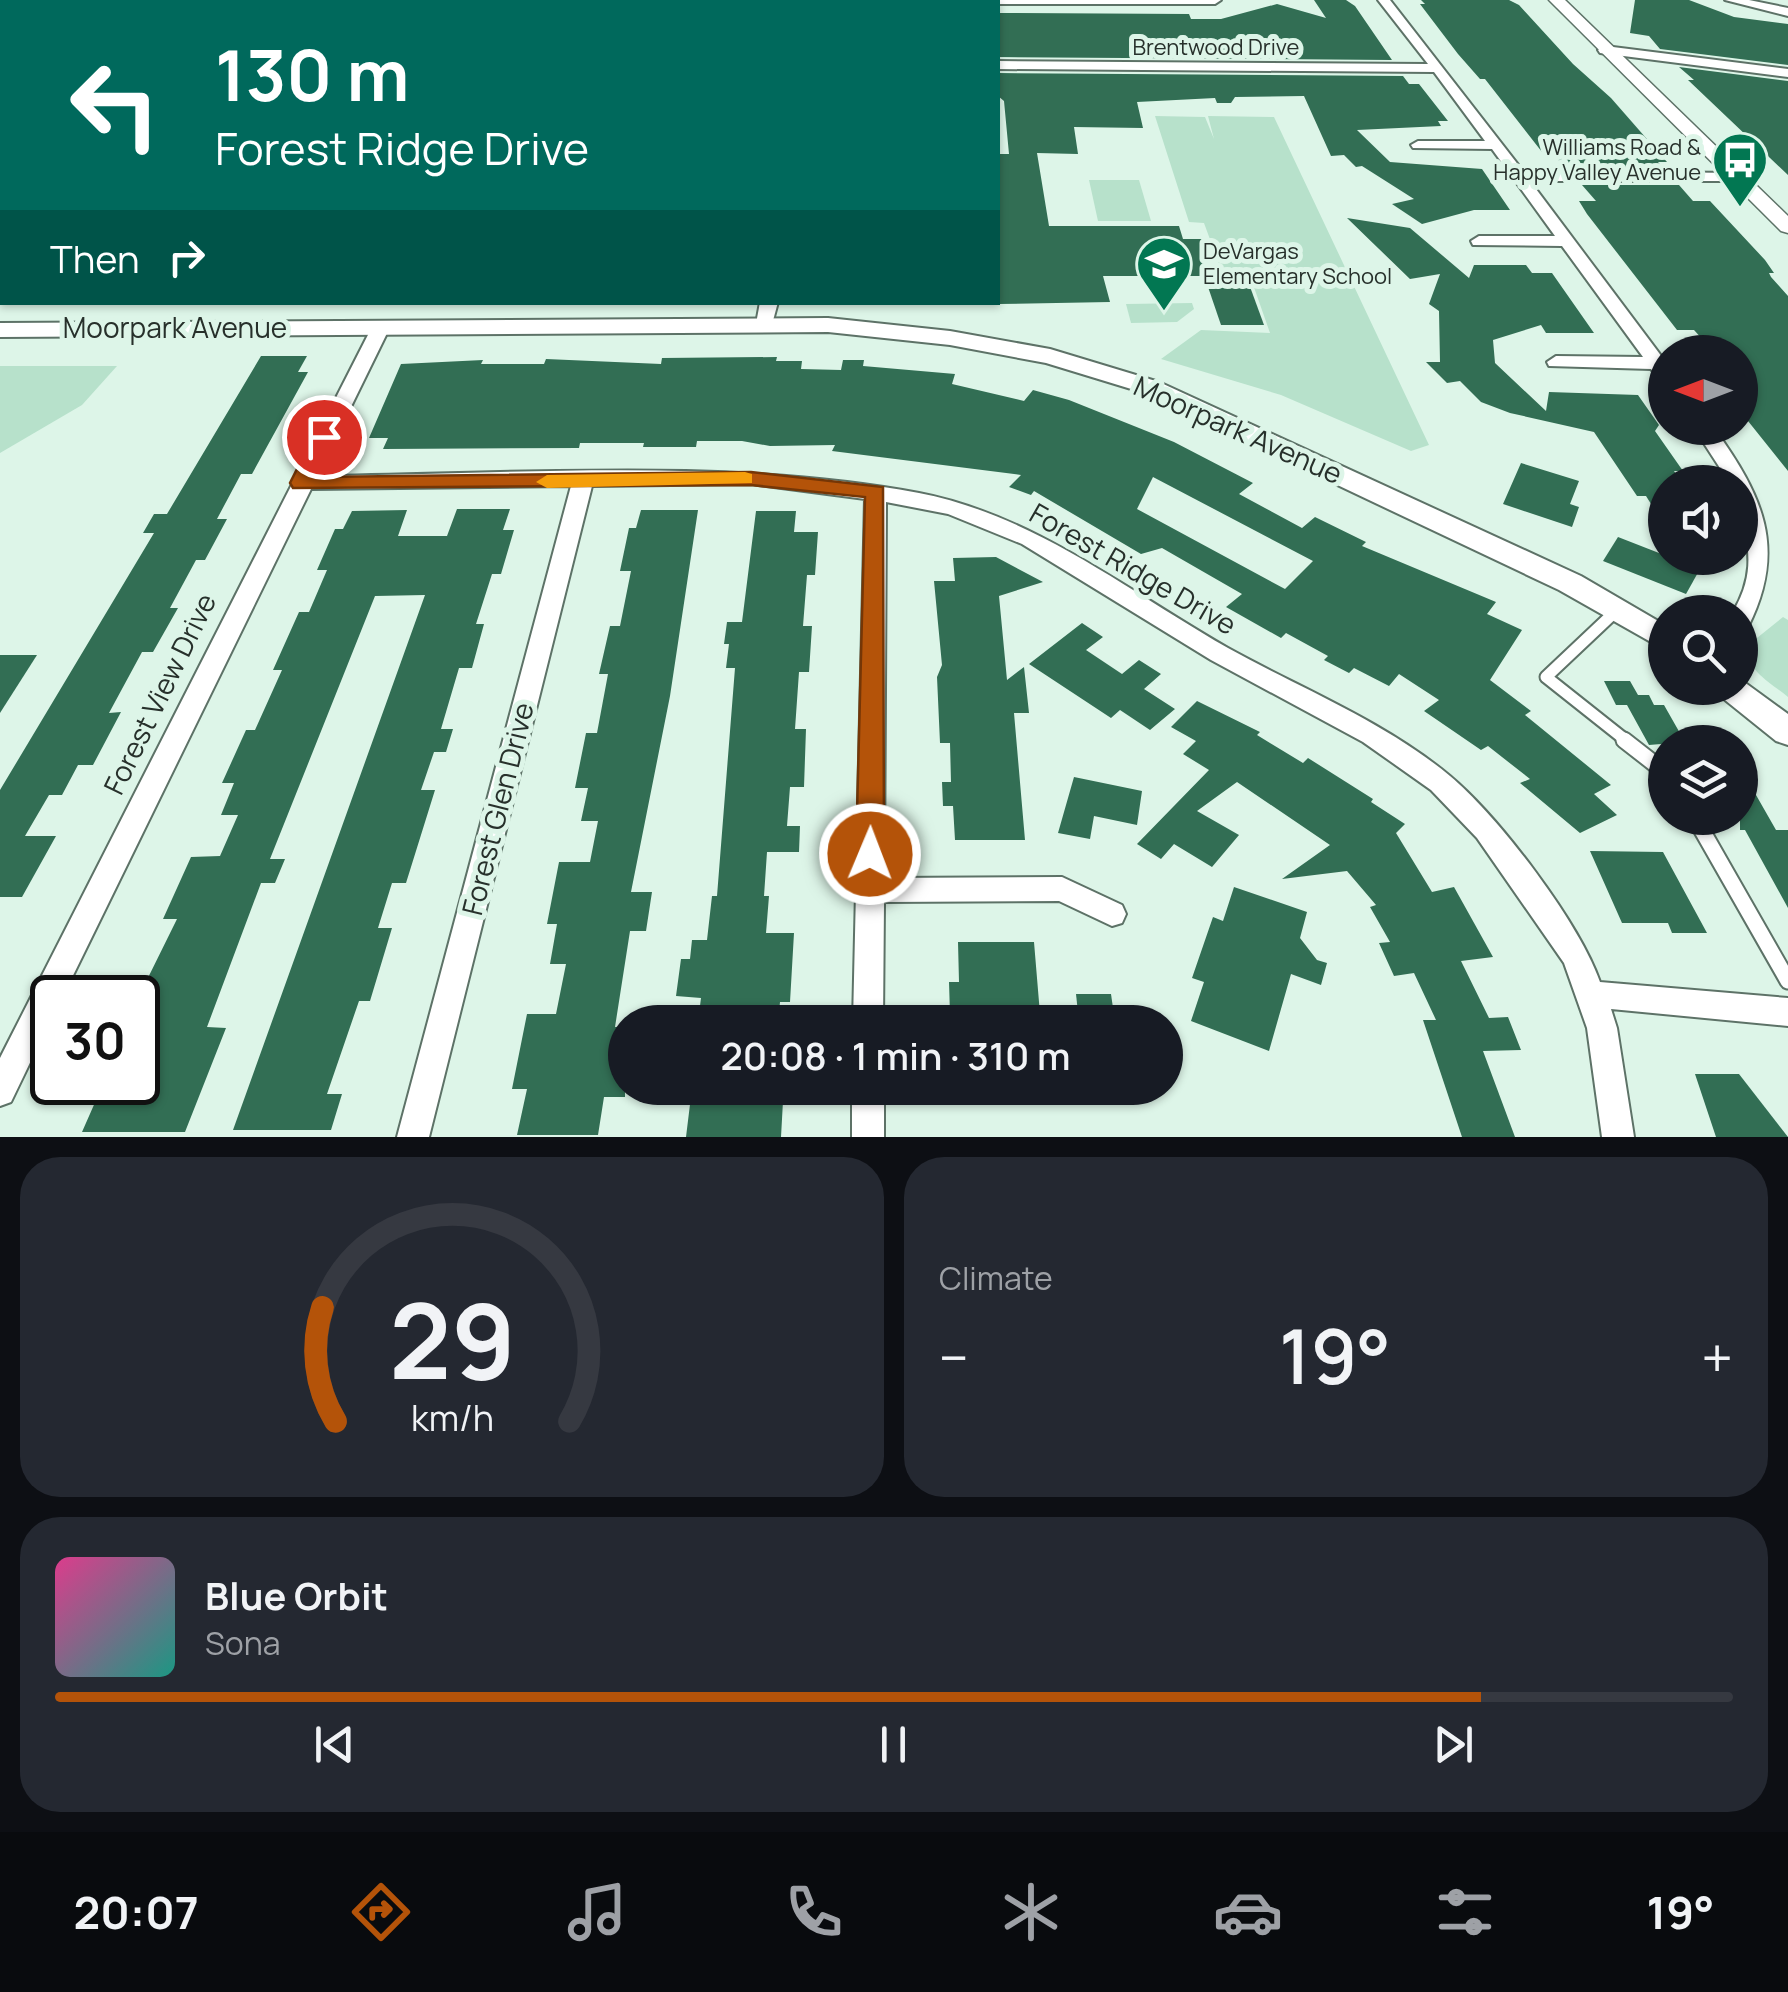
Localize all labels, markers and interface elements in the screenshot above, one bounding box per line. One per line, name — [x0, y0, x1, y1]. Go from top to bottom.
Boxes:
text: 130 m — [215, 26, 409, 122]
street label: Brentwood Drive — [1133, 32, 1300, 62]
icon: left — [50, 40, 180, 170]
text: Forest Ridge Drive — [215, 117, 589, 179]
bus stop icon: Williams Road & Happy Valley Avenue — [1710, 130, 1770, 209]
place label: Williams Road & Happy Valley Avenue — [1493, 132, 1702, 187]
icon: right — [159, 230, 214, 285]
text: Then — [50, 232, 139, 284]
school or university icon: DeVargas Elementary School — [1134, 234, 1194, 313]
place label: DeVargas Elementary School — [1203, 236, 1392, 291]
street label: Moorpark Avenue — [63, 308, 287, 346]
north arrow — [1648, 335, 1758, 445]
map controls — [1648, 335, 1758, 835]
street label: Moorpark Avenue — [1128, 366, 1349, 492]
pin — [282, 395, 367, 480]
icon: arrive — [297, 410, 352, 465]
button: sound — [1648, 465, 1758, 575]
street label: Forest Ridge Drive — [1023, 493, 1244, 643]
street label: Forest View Drive — [94, 587, 224, 800]
button: search — [1648, 595, 1758, 705]
street label: Forest Glen Drive — [452, 698, 542, 919]
button: layers — [1648, 725, 1758, 835]
position arrow — [818, 802, 922, 906]
speed limit sign: 30 — [30, 975, 160, 1105]
text: 20:08 · 1 min · 310 m — [721, 1029, 1070, 1081]
text: Climate — [939, 1256, 1053, 1300]
text: 29 — [389, 1268, 515, 1410]
text: 19° — [1279, 1304, 1391, 1407]
text: − — [939, 1319, 969, 1395]
text: + — [1701, 1319, 1733, 1395]
text: km/h — [410, 1393, 494, 1442]
text: Blue Orbit — [205, 1569, 388, 1621]
text: Sona — [205, 1621, 280, 1665]
icon: previous — [307, 1717, 362, 1772]
icon: pause — [866, 1717, 921, 1772]
icon: next — [1426, 1717, 1481, 1772]
icon: directions — [346, 1877, 416, 1947]
icon: music — [562, 1877, 632, 1947]
icon: phone — [779, 1877, 849, 1947]
icon: climate — [996, 1877, 1066, 1947]
icon: car — [1213, 1877, 1283, 1947]
icon: filters — [1430, 1877, 1500, 1947]
text: 20:07 — [73, 1881, 199, 1943]
text: 19° — [1647, 1881, 1714, 1943]

